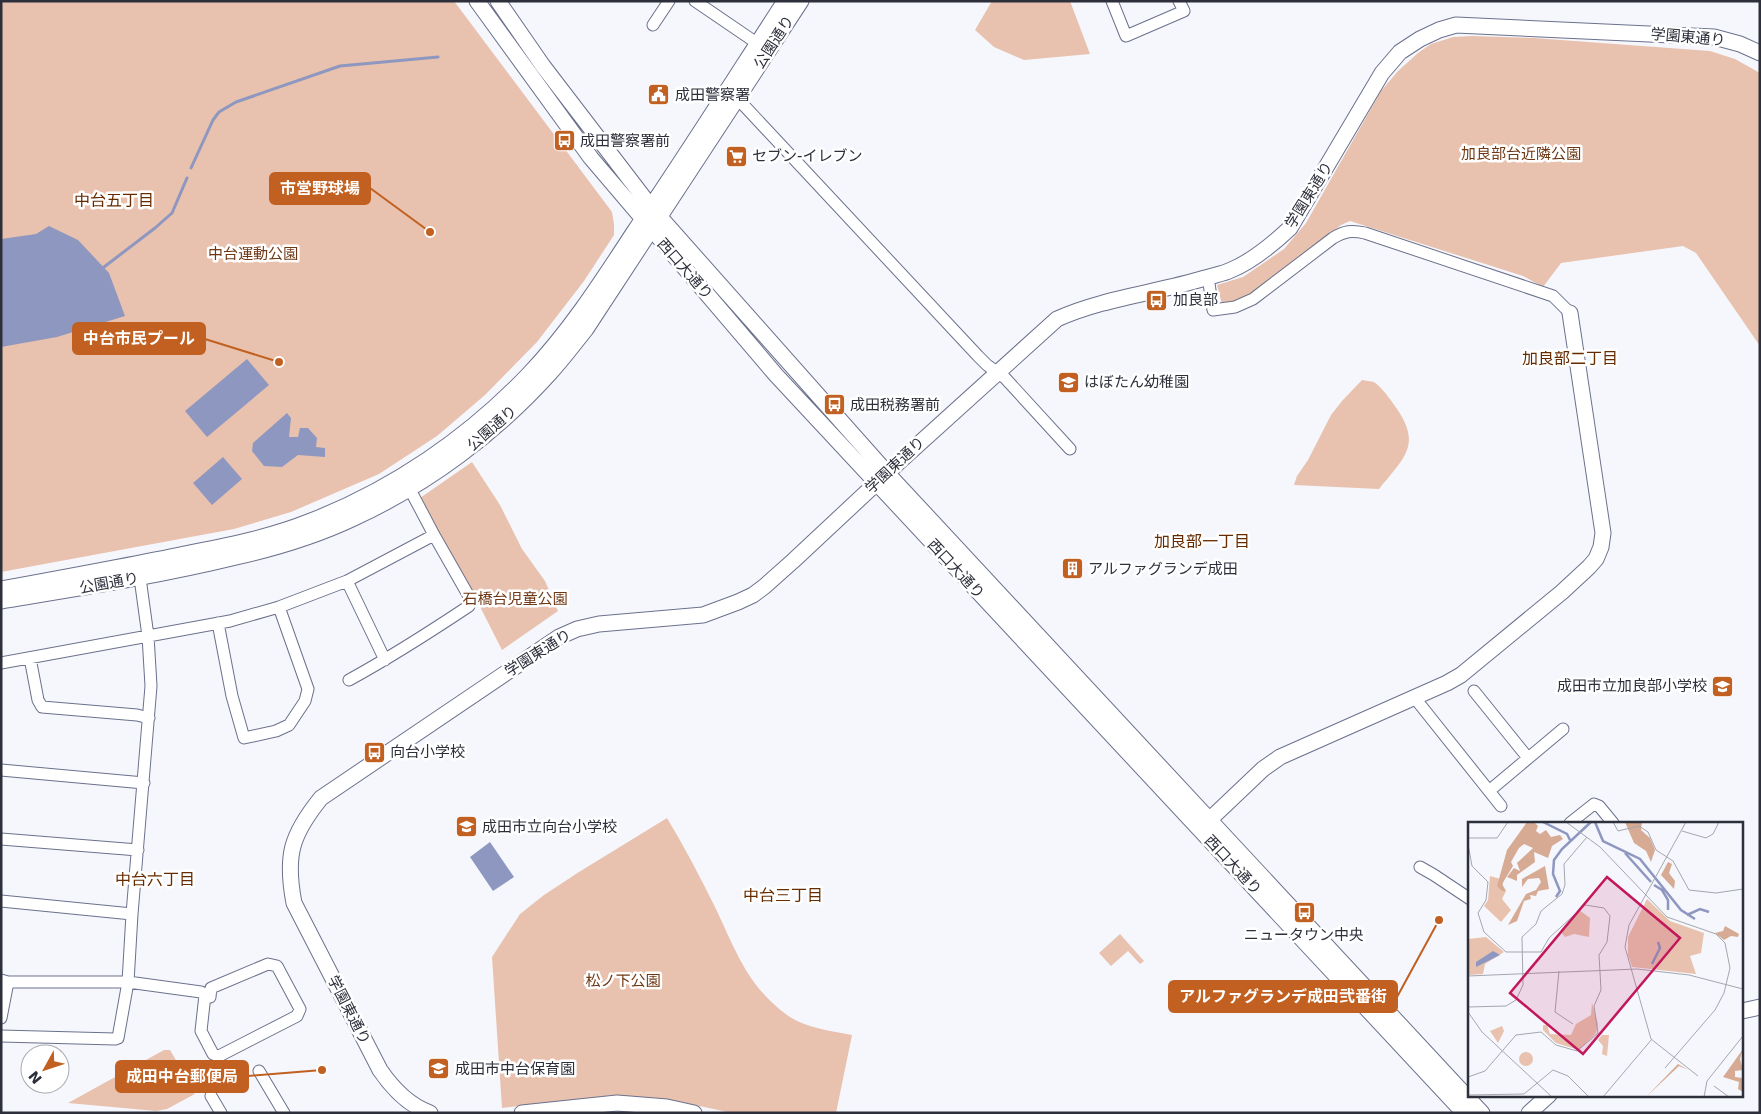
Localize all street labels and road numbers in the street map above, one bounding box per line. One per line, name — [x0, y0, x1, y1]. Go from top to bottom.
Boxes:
street label: 公園通り — [750, 12, 798, 72]
street label: 学園東通り — [1650, 25, 1726, 49]
street label: 学園東通り — [1281, 158, 1337, 232]
street label: 西口大通り — [654, 235, 716, 303]
street label: 公園通り — [463, 402, 521, 454]
street label: 学園東通り — [861, 433, 929, 497]
street label: 西口大通り — [924, 535, 988, 603]
street label: 公園通り — [78, 569, 140, 597]
street label: 学園東通り — [501, 625, 575, 681]
street label: 西口大通り — [1201, 831, 1265, 899]
street label: 学園東通り — [324, 972, 374, 1048]

